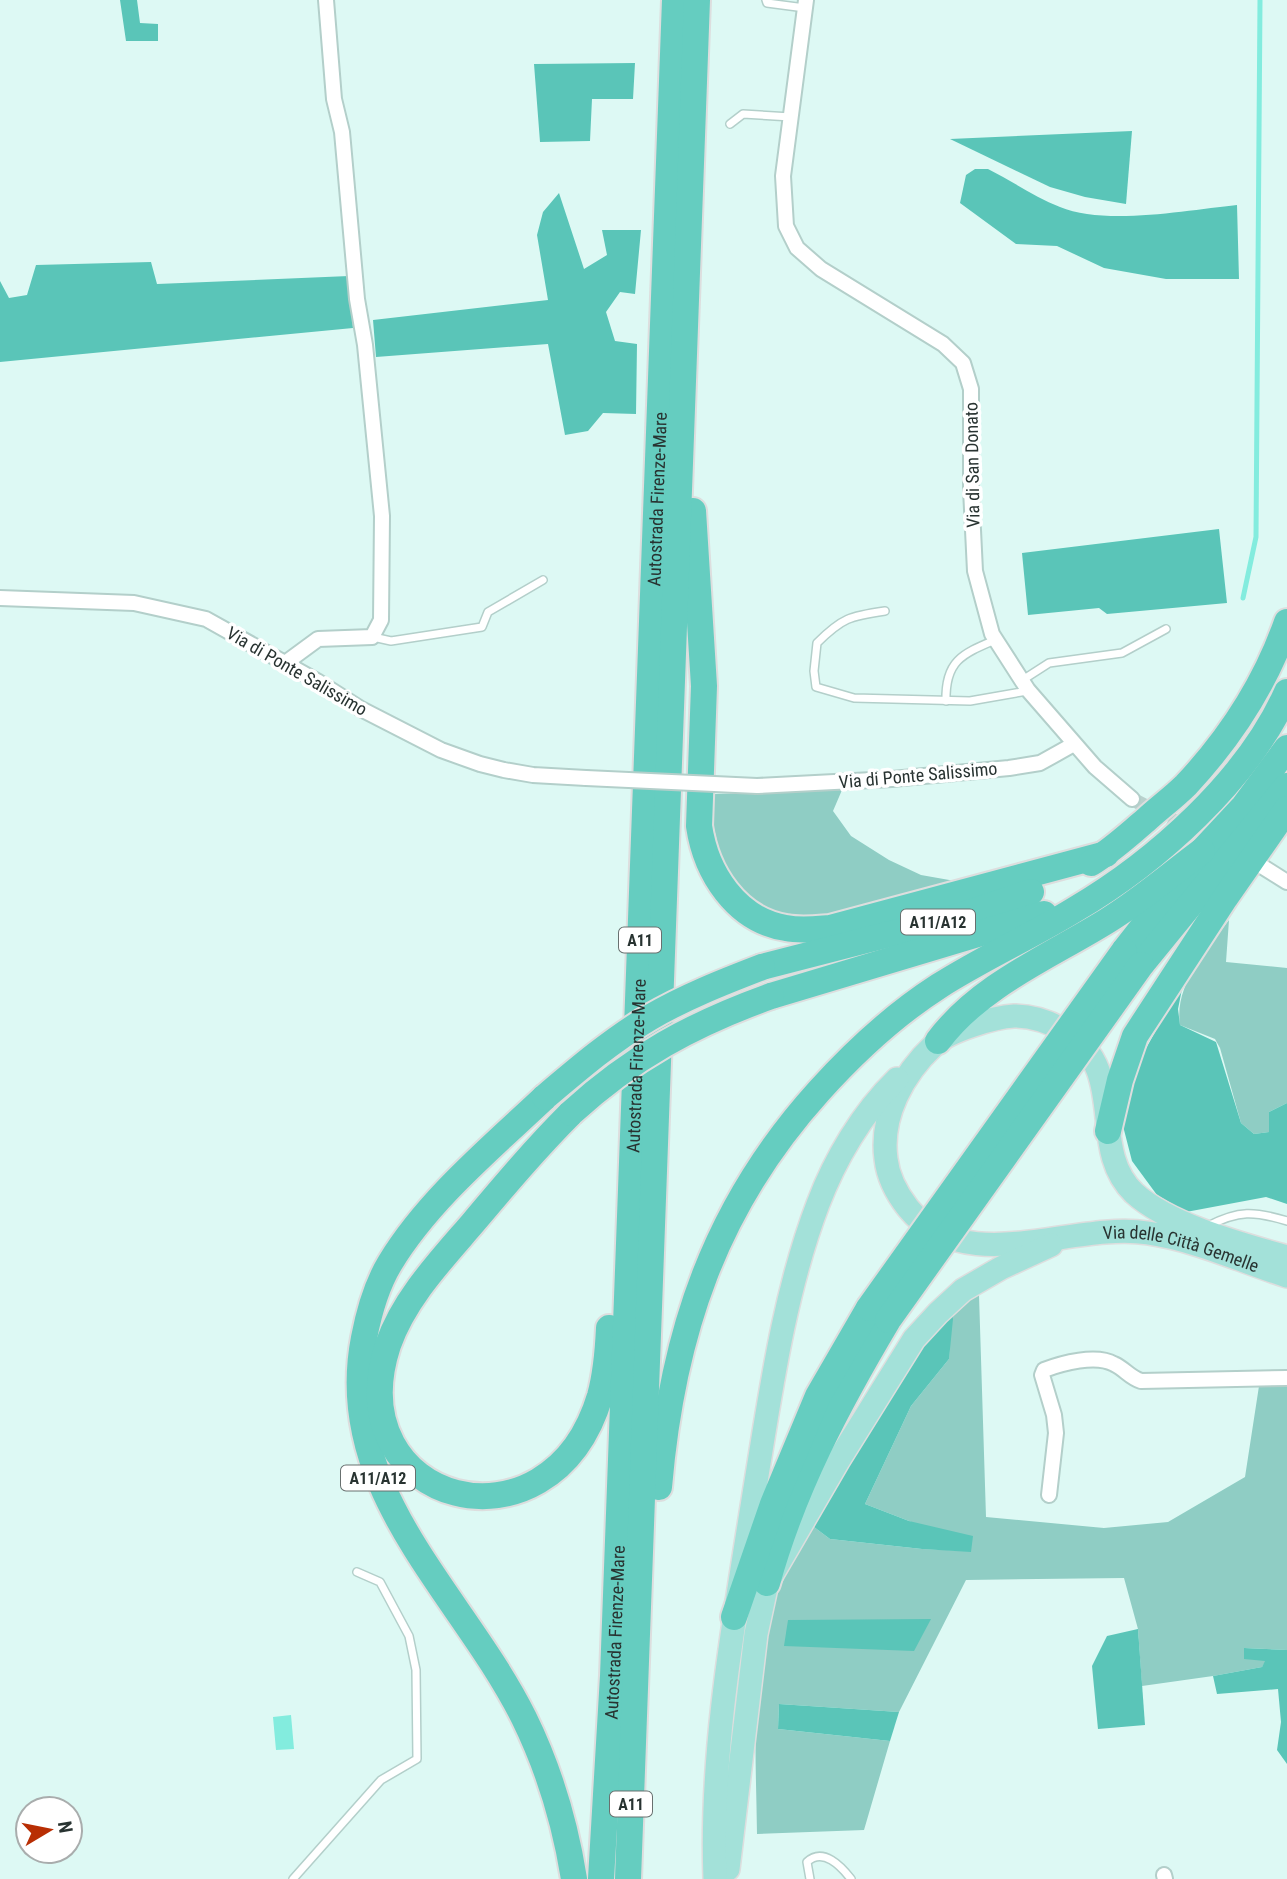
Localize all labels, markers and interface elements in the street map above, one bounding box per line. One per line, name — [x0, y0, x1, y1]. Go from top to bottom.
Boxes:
street label: Via di San Donato — [960, 402, 984, 528]
street label: Autostrada Firenze-Mare — [643, 412, 670, 587]
street label: Via di Ponte Salissimo — [223, 622, 371, 720]
street label: Via di Ponte Salissimo — [838, 758, 998, 792]
road number: A11/A12 — [901, 910, 975, 934]
road number: A11 — [619, 928, 661, 952]
street label: Autostrada Firenze-Mare — [622, 978, 649, 1153]
street label: Via delle Città Gemelle — [1102, 1221, 1262, 1276]
road number: A11/A12 — [341, 1466, 415, 1490]
street label: Autostrada Firenze-Mare — [600, 1545, 628, 1720]
road number: A11 — [610, 1792, 652, 1816]
north arrow — [14, 1795, 84, 1865]
text: N — [53, 1819, 78, 1835]

